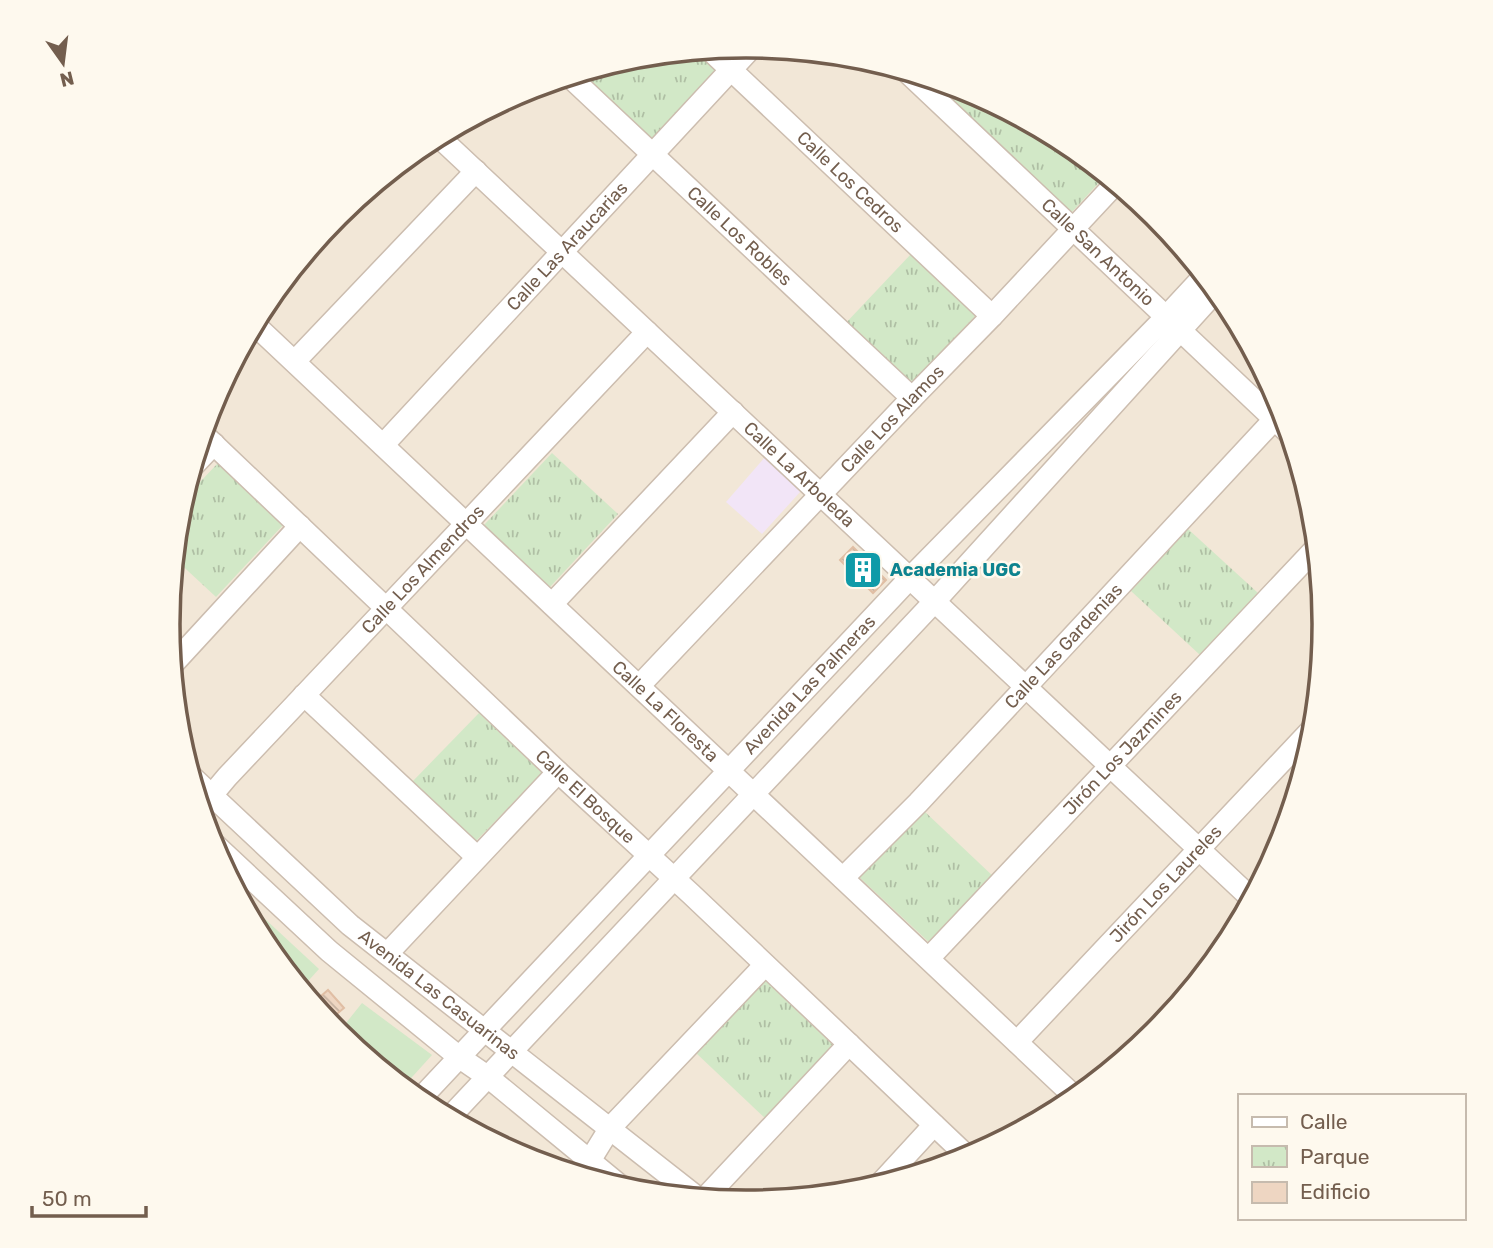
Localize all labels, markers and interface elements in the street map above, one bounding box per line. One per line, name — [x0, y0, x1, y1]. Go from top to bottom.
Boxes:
north arrow — [28, 28, 98, 98]
text: N — [58, 66, 76, 92]
street label: Calle Los Cedros — [792, 127, 908, 238]
street label: Calle Las Araucarias — [502, 177, 633, 315]
street label: Calle Los Robles — [683, 182, 797, 291]
street label: Calle San Antonio — [1037, 194, 1159, 311]
street label: Calle Los Alamos — [836, 361, 949, 477]
street label: Calle La Arboleda — [739, 417, 859, 532]
street label: Calle Los Almendros — [357, 500, 489, 638]
building icon: Academia UGC — [842, 549, 884, 591]
place label: Academia UGC — [890, 559, 1021, 581]
street label: Calle Las Gardenias — [1000, 579, 1127, 713]
street label: Avenida Las Palmeras — [739, 611, 880, 759]
street label: Calle La Floresta — [608, 656, 723, 767]
street label: Jirón Los Jazmines — [1059, 686, 1187, 820]
street label: Calle El Bosque — [531, 745, 640, 848]
street label: Jirón Los Laureles — [1105, 821, 1227, 947]
street label: Avenida Las Casuarinas — [354, 925, 524, 1065]
legend — [1238, 1094, 1465, 1220]
text: Calle — [1300, 1109, 1348, 1134]
text: Parque — [1300, 1144, 1370, 1169]
scale bar — [32, 1174, 145, 1218]
text: Edificio — [1300, 1179, 1370, 1204]
text: 50 m — [42, 1186, 92, 1211]

